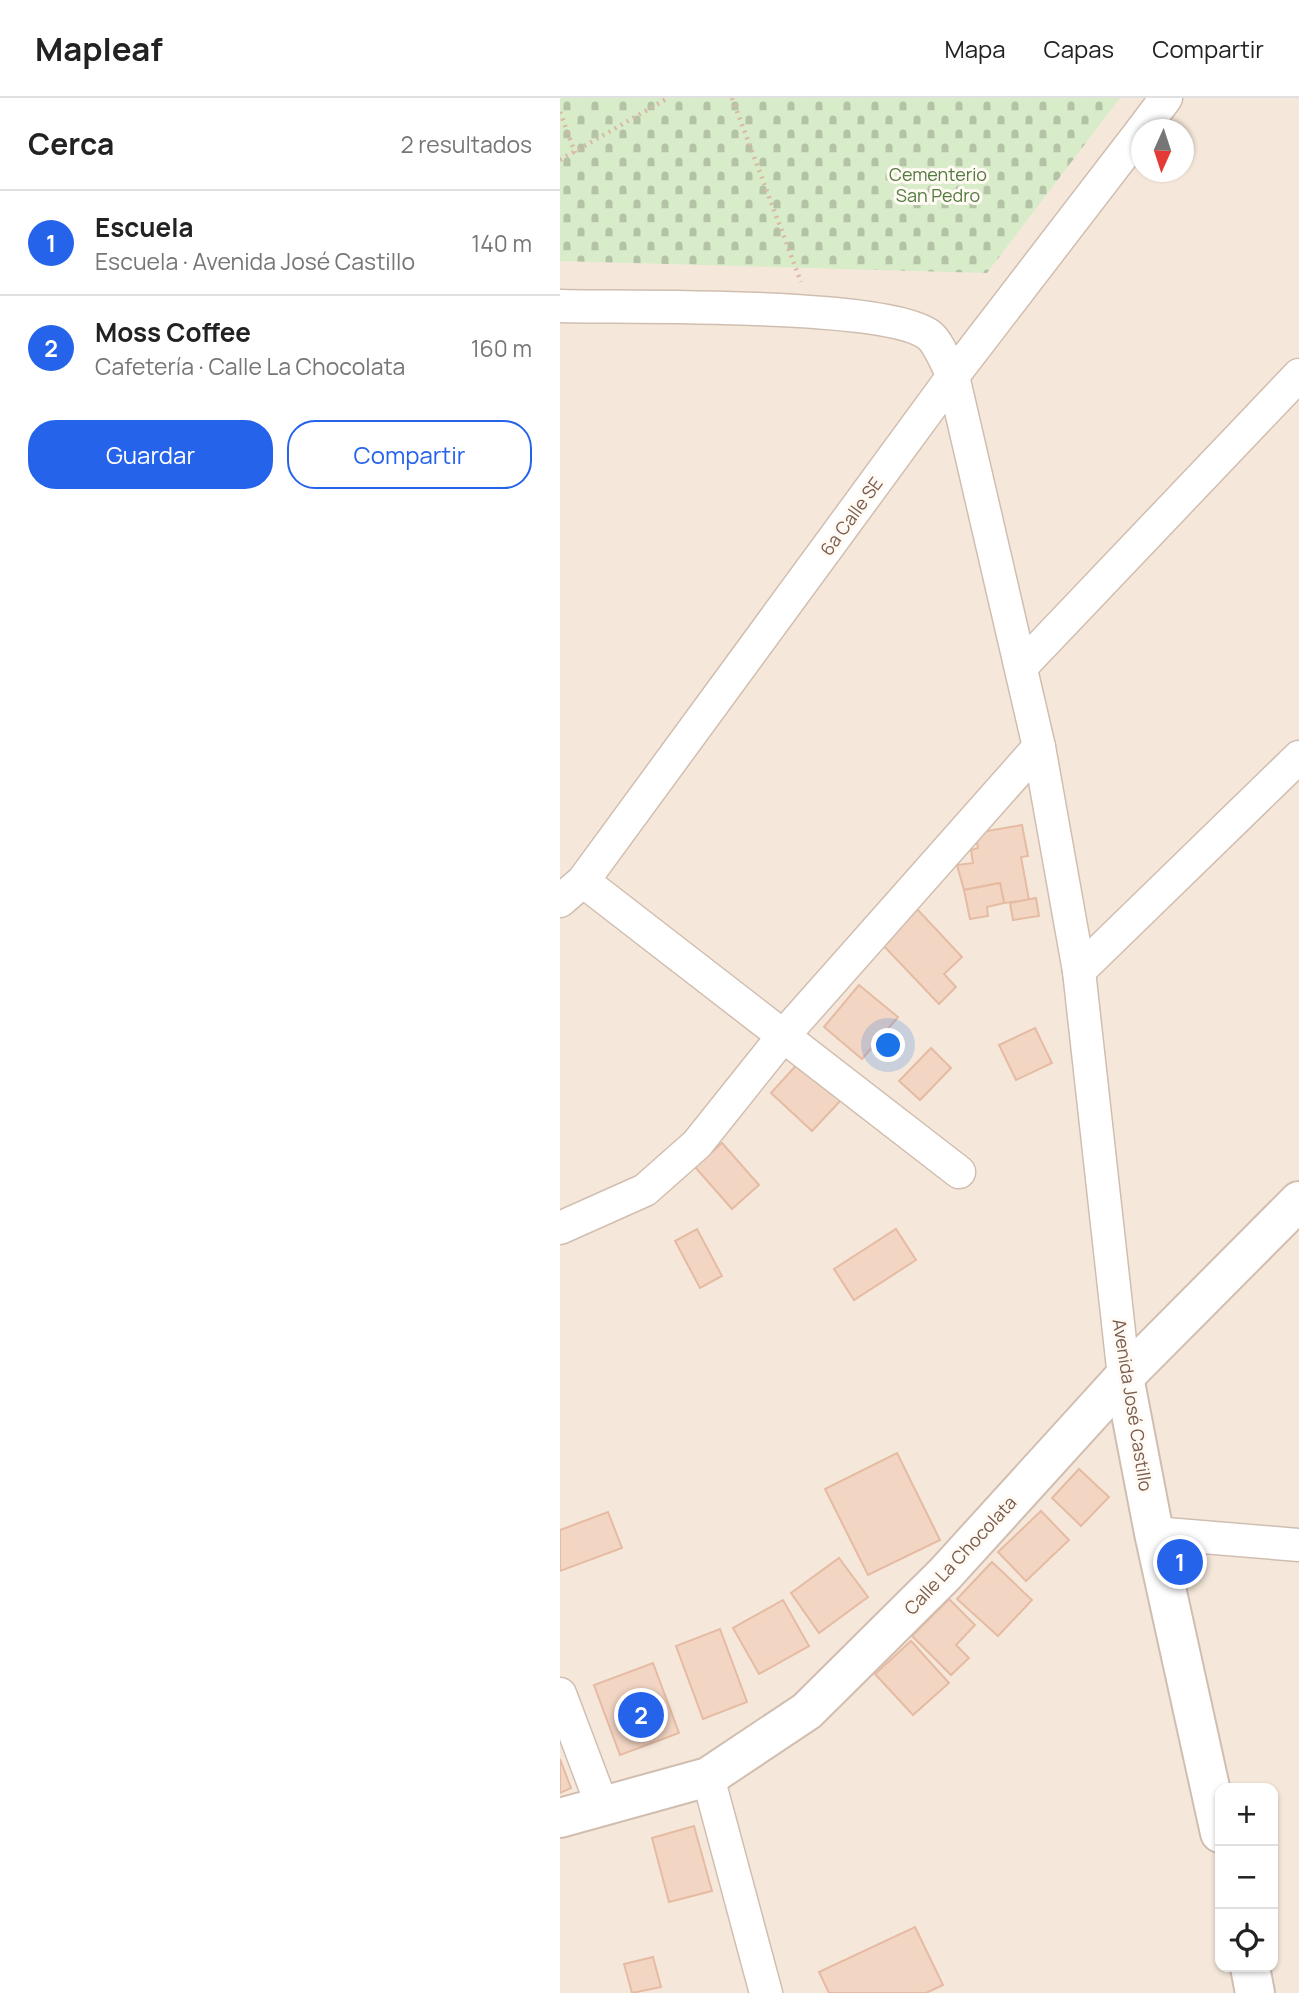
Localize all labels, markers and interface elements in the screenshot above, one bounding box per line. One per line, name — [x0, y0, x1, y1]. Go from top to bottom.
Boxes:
text: Mapleaf — [35, 26, 163, 71]
text: Mapa — [945, 32, 1006, 65]
text: Capas — [1044, 32, 1114, 65]
text: Compartir — [1152, 32, 1264, 65]
north arrow — [1131, 119, 1194, 182]
text: Cerca — [28, 123, 114, 164]
text: 2 resultados — [400, 128, 532, 160]
park label: Cementerio San Pedro — [889, 162, 987, 207]
text: Escuela — [95, 209, 193, 245]
text: 1 — [46, 227, 56, 259]
text: 140 m — [471, 227, 532, 259]
text: Escuela · Avenida José Castillo — [95, 245, 415, 277]
text: Moss Coffee — [95, 314, 251, 350]
text: 2 — [44, 332, 58, 364]
text: 160 m — [471, 332, 532, 364]
text: Cafetería · Calle La Chocolata — [95, 350, 405, 382]
button: Guardar — [28, 420, 273, 489]
button: Compartir — [287, 420, 532, 489]
street label: 6a Calle SE — [814, 472, 888, 560]
your location — [871, 1028, 905, 1062]
street label: Avenida José Castillo — [1108, 1317, 1158, 1493]
street label: Calle La Chocolata — [899, 1490, 1021, 1620]
pin: 1 — [1157, 1536, 1203, 1588]
pin: 2 — [618, 1689, 664, 1741]
map controls — [1215, 1783, 1278, 1972]
button: + — [1215, 1783, 1278, 1846]
button: − — [1215, 1846, 1278, 1909]
button: locate — [1215, 1909, 1278, 1972]

